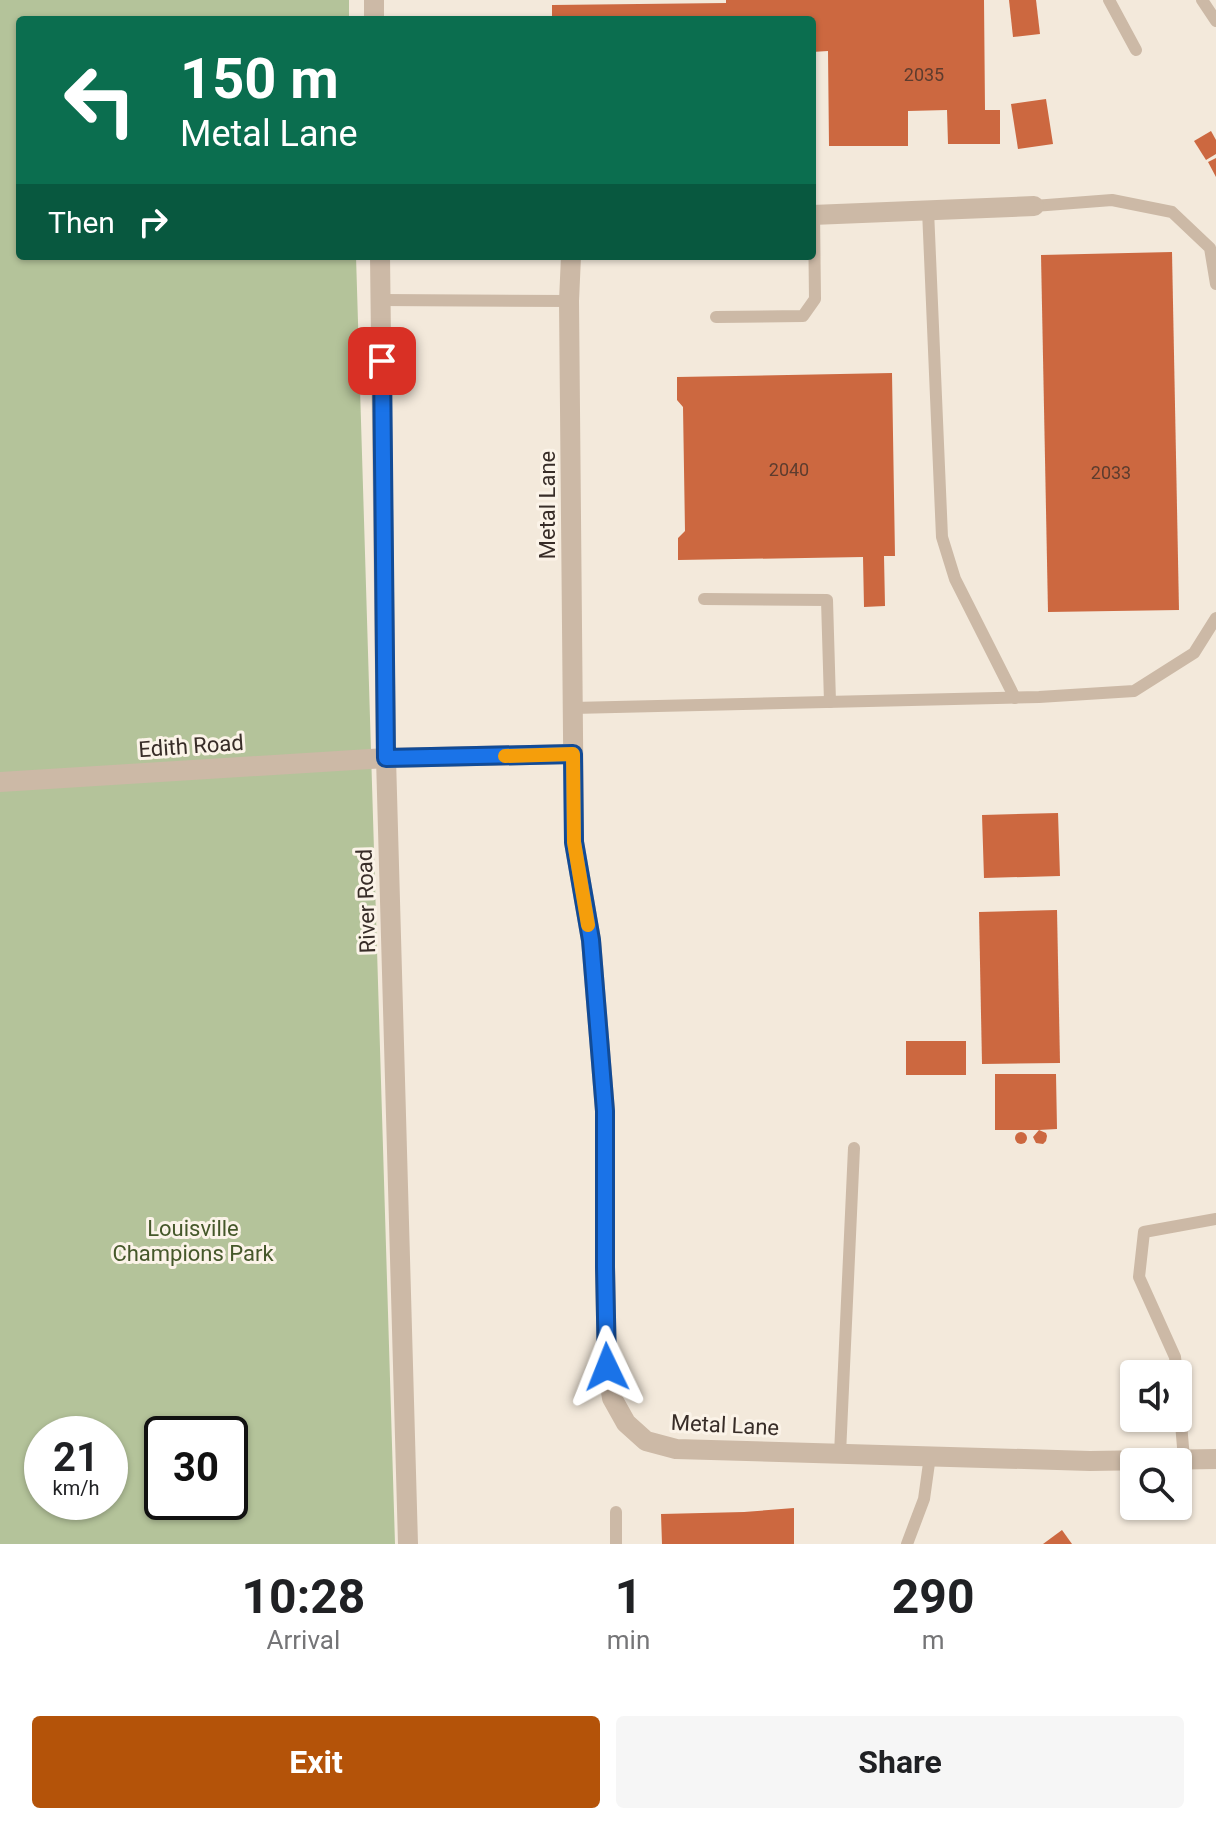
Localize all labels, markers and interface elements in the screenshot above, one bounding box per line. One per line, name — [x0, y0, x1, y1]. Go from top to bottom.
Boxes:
text: 150 m — [180, 46, 339, 112]
icon: left — [48, 48, 152, 152]
house number: 2035 — [904, 64, 944, 85]
text: Metal Lane — [180, 113, 358, 155]
icon: right — [131, 200, 175, 244]
text: Then — [48, 205, 115, 240]
pin — [348, 327, 416, 395]
icon: arrive — [360, 339, 404, 383]
street label: Metal Lane — [535, 451, 560, 559]
house number: 2040 — [769, 459, 809, 480]
house number: 2033 — [1091, 462, 1131, 483]
street label: Edith Road — [138, 730, 244, 762]
street label: River Road — [352, 848, 380, 954]
park label: Louisville Champions Park — [112, 1216, 274, 1266]
position arrow — [565, 1325, 649, 1409]
map controls — [1120, 1360, 1192, 1520]
button: sound — [1120, 1360, 1192, 1432]
street label: Metal Lane — [670, 1410, 780, 1440]
speed limit sign: 30 — [144, 1416, 248, 1520]
text: 21 — [53, 1434, 99, 1481]
button: search — [1120, 1448, 1192, 1520]
text: km/h — [53, 1476, 99, 1500]
text: 10:28 — [242, 1568, 365, 1625]
text: 1 — [615, 1568, 642, 1625]
text: 290 — [892, 1568, 974, 1625]
text: Arrival — [267, 1625, 340, 1655]
text: min — [607, 1625, 650, 1655]
text: m — [922, 1625, 945, 1655]
button: Exit — [32, 1716, 600, 1808]
button: Share — [616, 1716, 1184, 1808]

